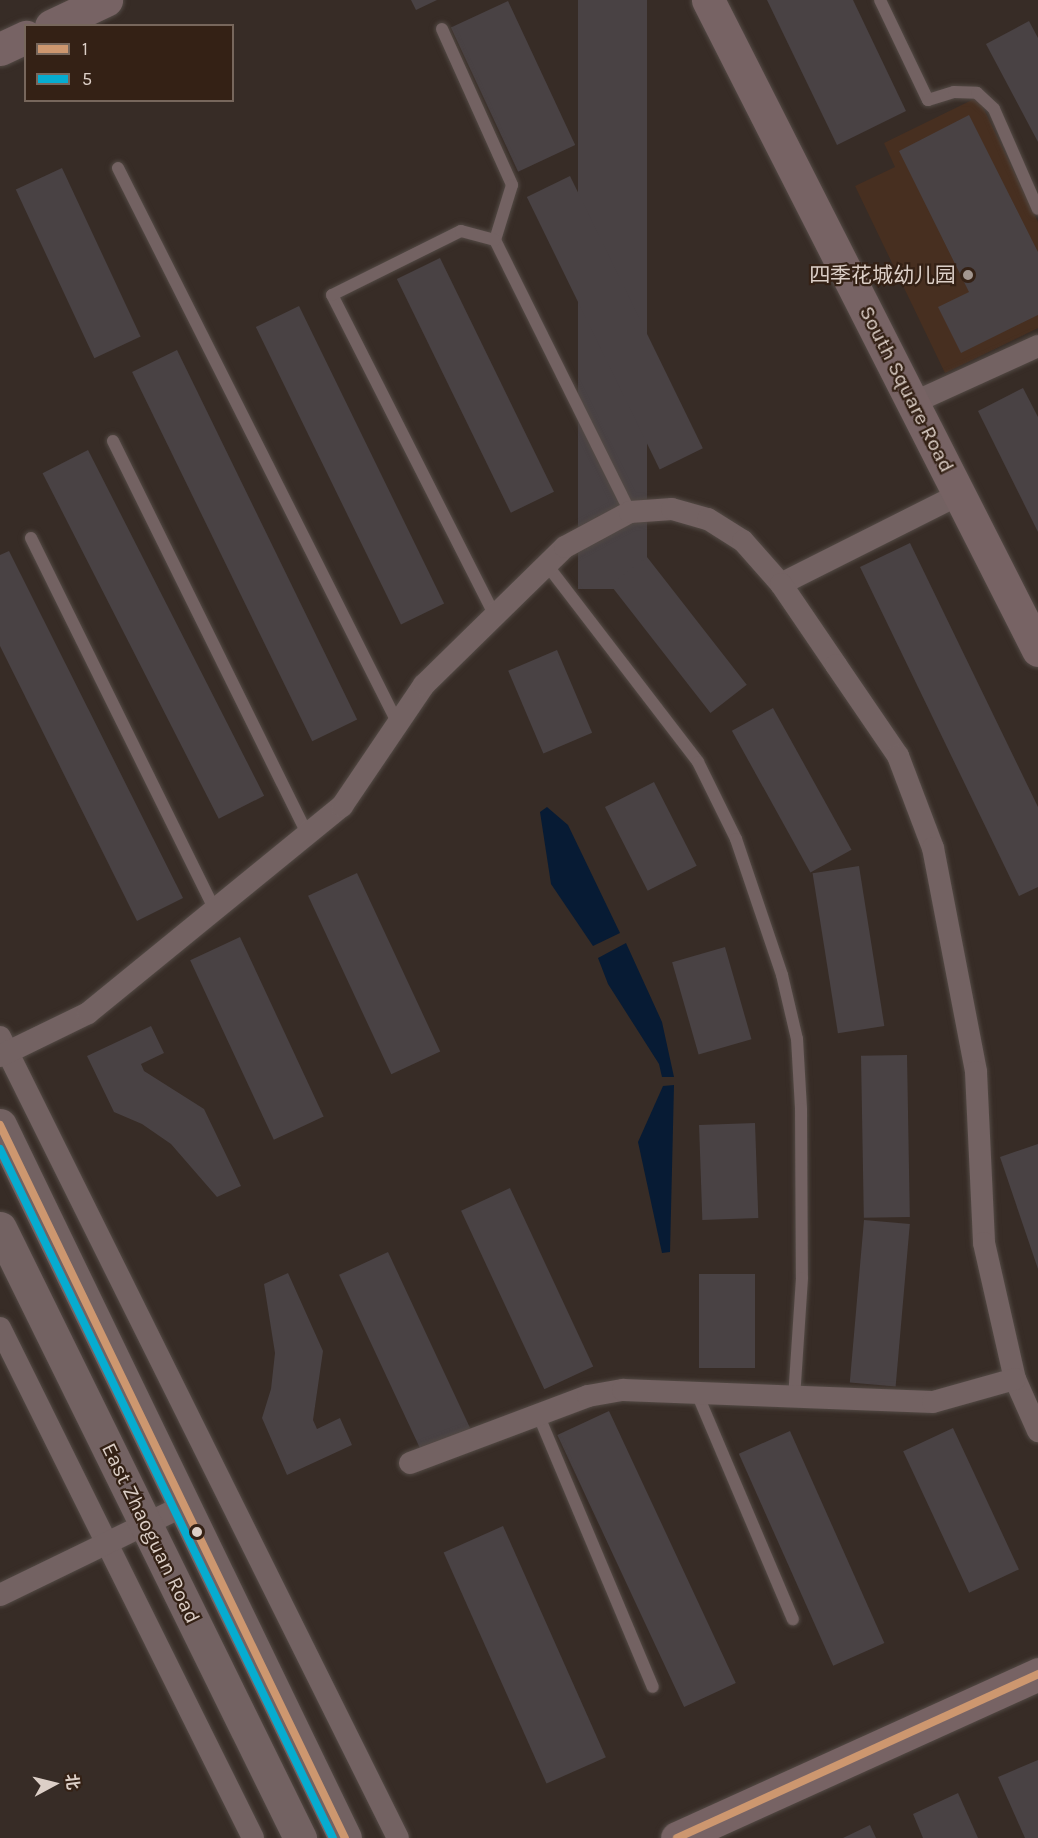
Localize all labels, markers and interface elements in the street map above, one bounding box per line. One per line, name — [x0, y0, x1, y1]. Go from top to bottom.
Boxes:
legend — [24, 24, 234, 102]
text: 1 — [82, 38, 88, 60]
text: 5 — [82, 68, 92, 90]
place label: 四季花城幼儿园 — [809, 262, 956, 288]
marker: 四季花城幼儿园 — [961, 268, 975, 282]
street label: South Square Road — [854, 302, 960, 476]
street label: East Zhaoguan Road — [96, 1439, 206, 1627]
unlabelled marker — [191, 1526, 203, 1538]
north arrow — [24, 1754, 84, 1814]
text: 北 — [62, 1773, 83, 1791]

